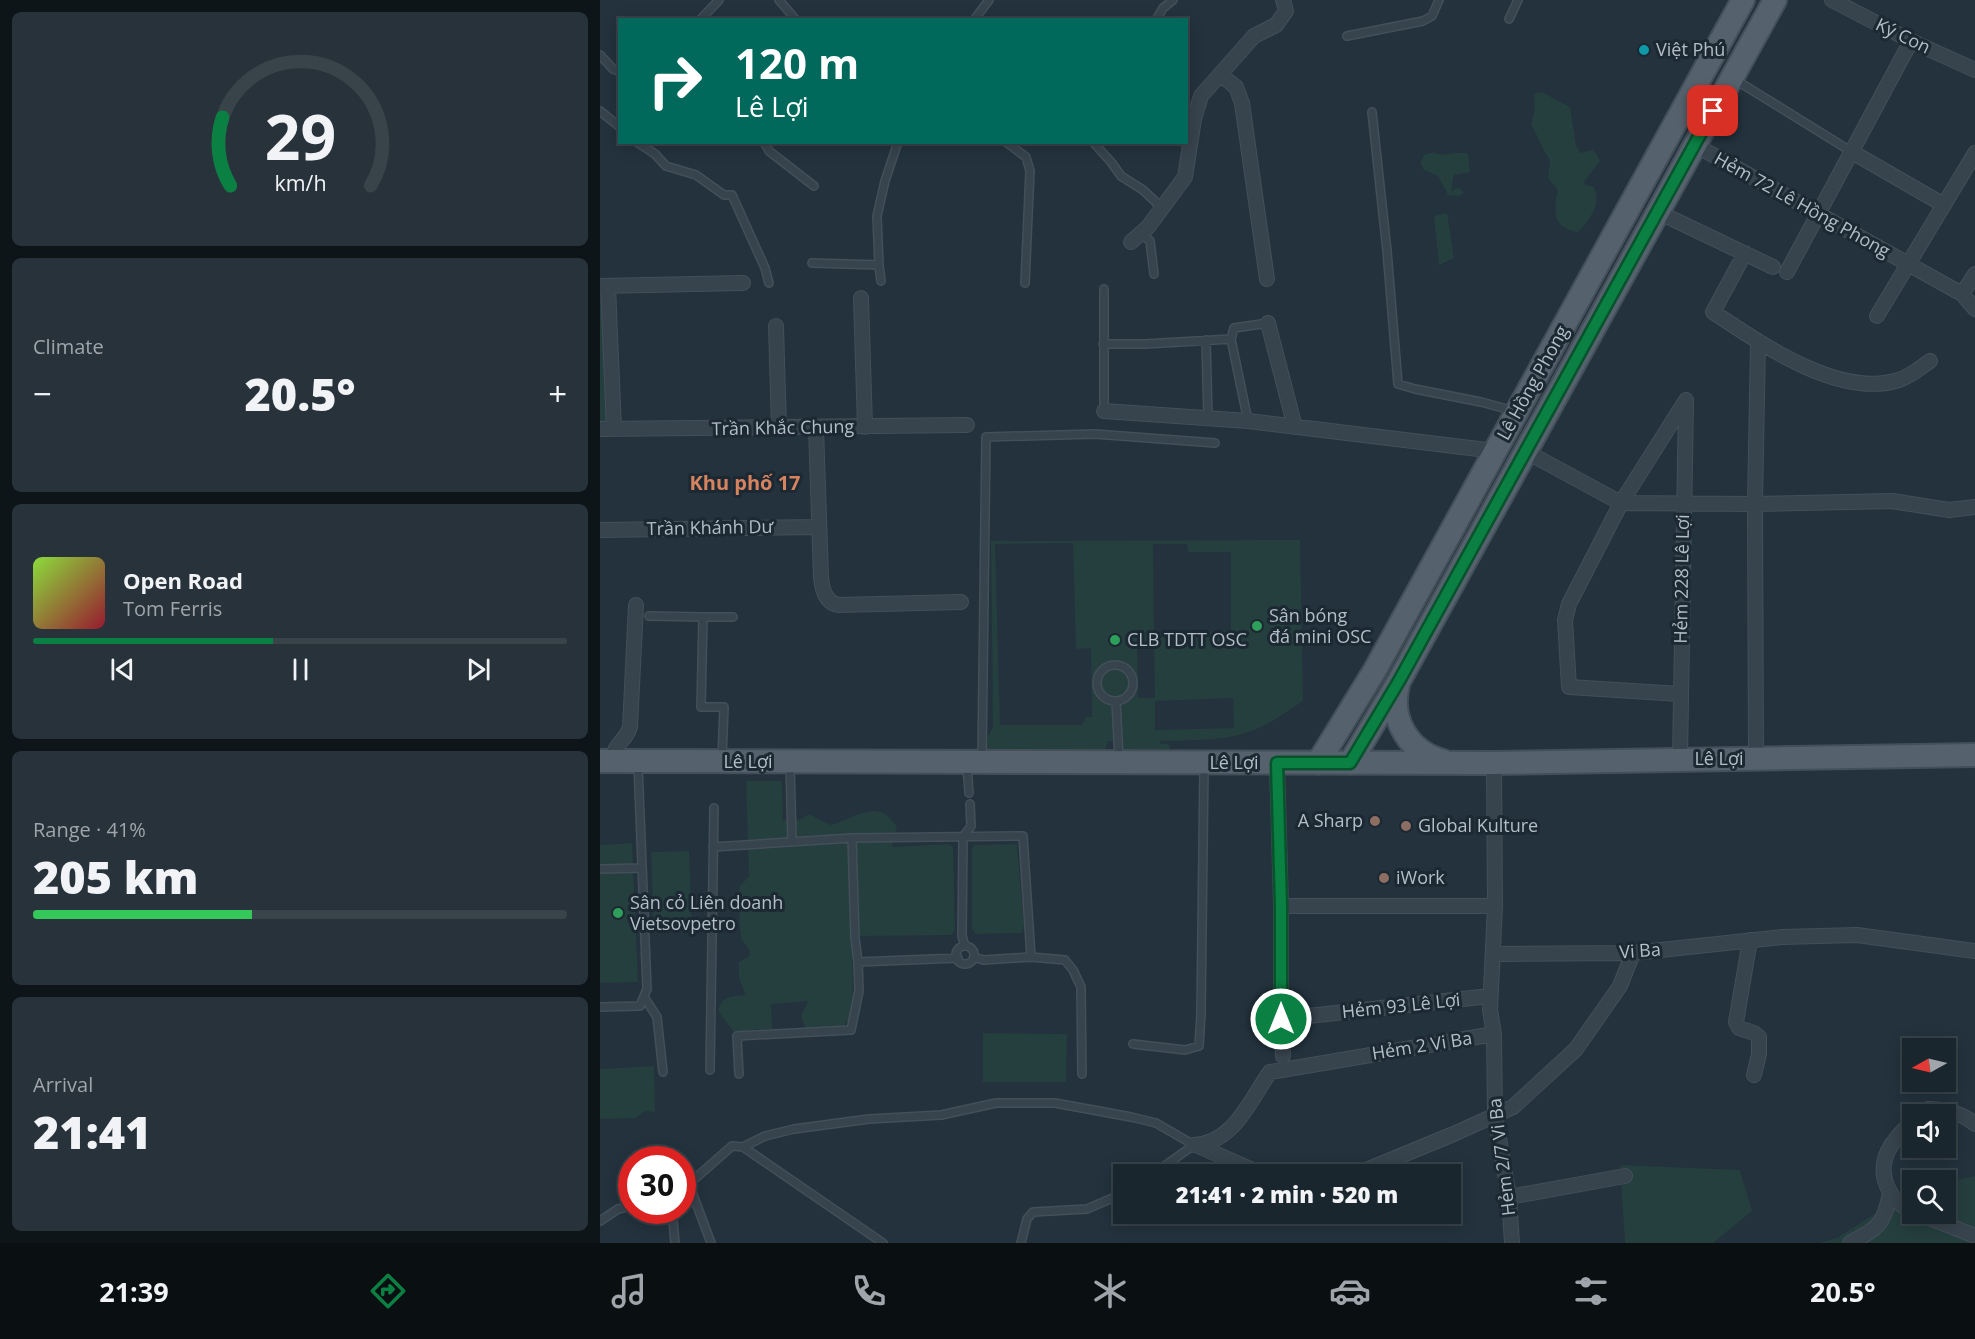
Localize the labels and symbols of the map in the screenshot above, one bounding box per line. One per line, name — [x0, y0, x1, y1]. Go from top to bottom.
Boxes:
street label: Ký Con — [1872, 12, 1935, 59]
place label: Việt Phú — [1656, 37, 1725, 61]
marker: Việt Phú — [1637, 43, 1651, 57]
pin — [1687, 85, 1738, 136]
street label: Hẻm 72 Lê Hồng Phong — [1710, 146, 1895, 263]
street label: Lê Hồng Phong — [1491, 321, 1574, 444]
street label: Trần Khắc Chung — [711, 414, 855, 440]
district label: Khu phố 17 — [689, 469, 801, 496]
street label: Trần Khánh Dư — [646, 514, 775, 540]
street label: Hẻm 228 Lê Lợi — [1668, 514, 1694, 644]
place label: Sân bóng đá mini OSC — [1269, 603, 1371, 648]
marker: Sân bóng đá mini OSC — [1250, 619, 1264, 633]
place label: CLB TDTT OSC — [1127, 627, 1247, 651]
marker: CLB TDTT OSC — [1108, 633, 1122, 647]
street label: Lê Lợi — [1694, 746, 1744, 770]
street label: Lê Lợi — [723, 749, 773, 773]
street label: Lê Lợi — [1209, 750, 1259, 774]
place label: A Sharp — [1298, 808, 1363, 832]
place label: Global Kulture — [1418, 813, 1538, 837]
marker: A Sharp — [1368, 814, 1382, 828]
marker: Global Kulture — [1399, 819, 1413, 833]
place label: iWork — [1396, 865, 1445, 889]
marker: iWork — [1377, 871, 1391, 885]
place label: Sân cỏ Liên doanh Vietsovpetro — [630, 890, 783, 935]
marker: Sân cỏ Liên doanh Vietsovpetro — [611, 906, 625, 920]
street label: Vi Ba — [1618, 937, 1662, 963]
position arrow — [1249, 987, 1313, 1051]
street label: Hẻm 93 Lê Lợi — [1340, 987, 1461, 1023]
street label: Hẻm 2 Vi Ba — [1370, 1025, 1474, 1065]
north arrow — [1902, 1038, 1956, 1092]
street label: Hẻm 2/7 Vi Ba — [1482, 1097, 1520, 1217]
speed limit sign: 30 — [618, 1146, 696, 1224]

